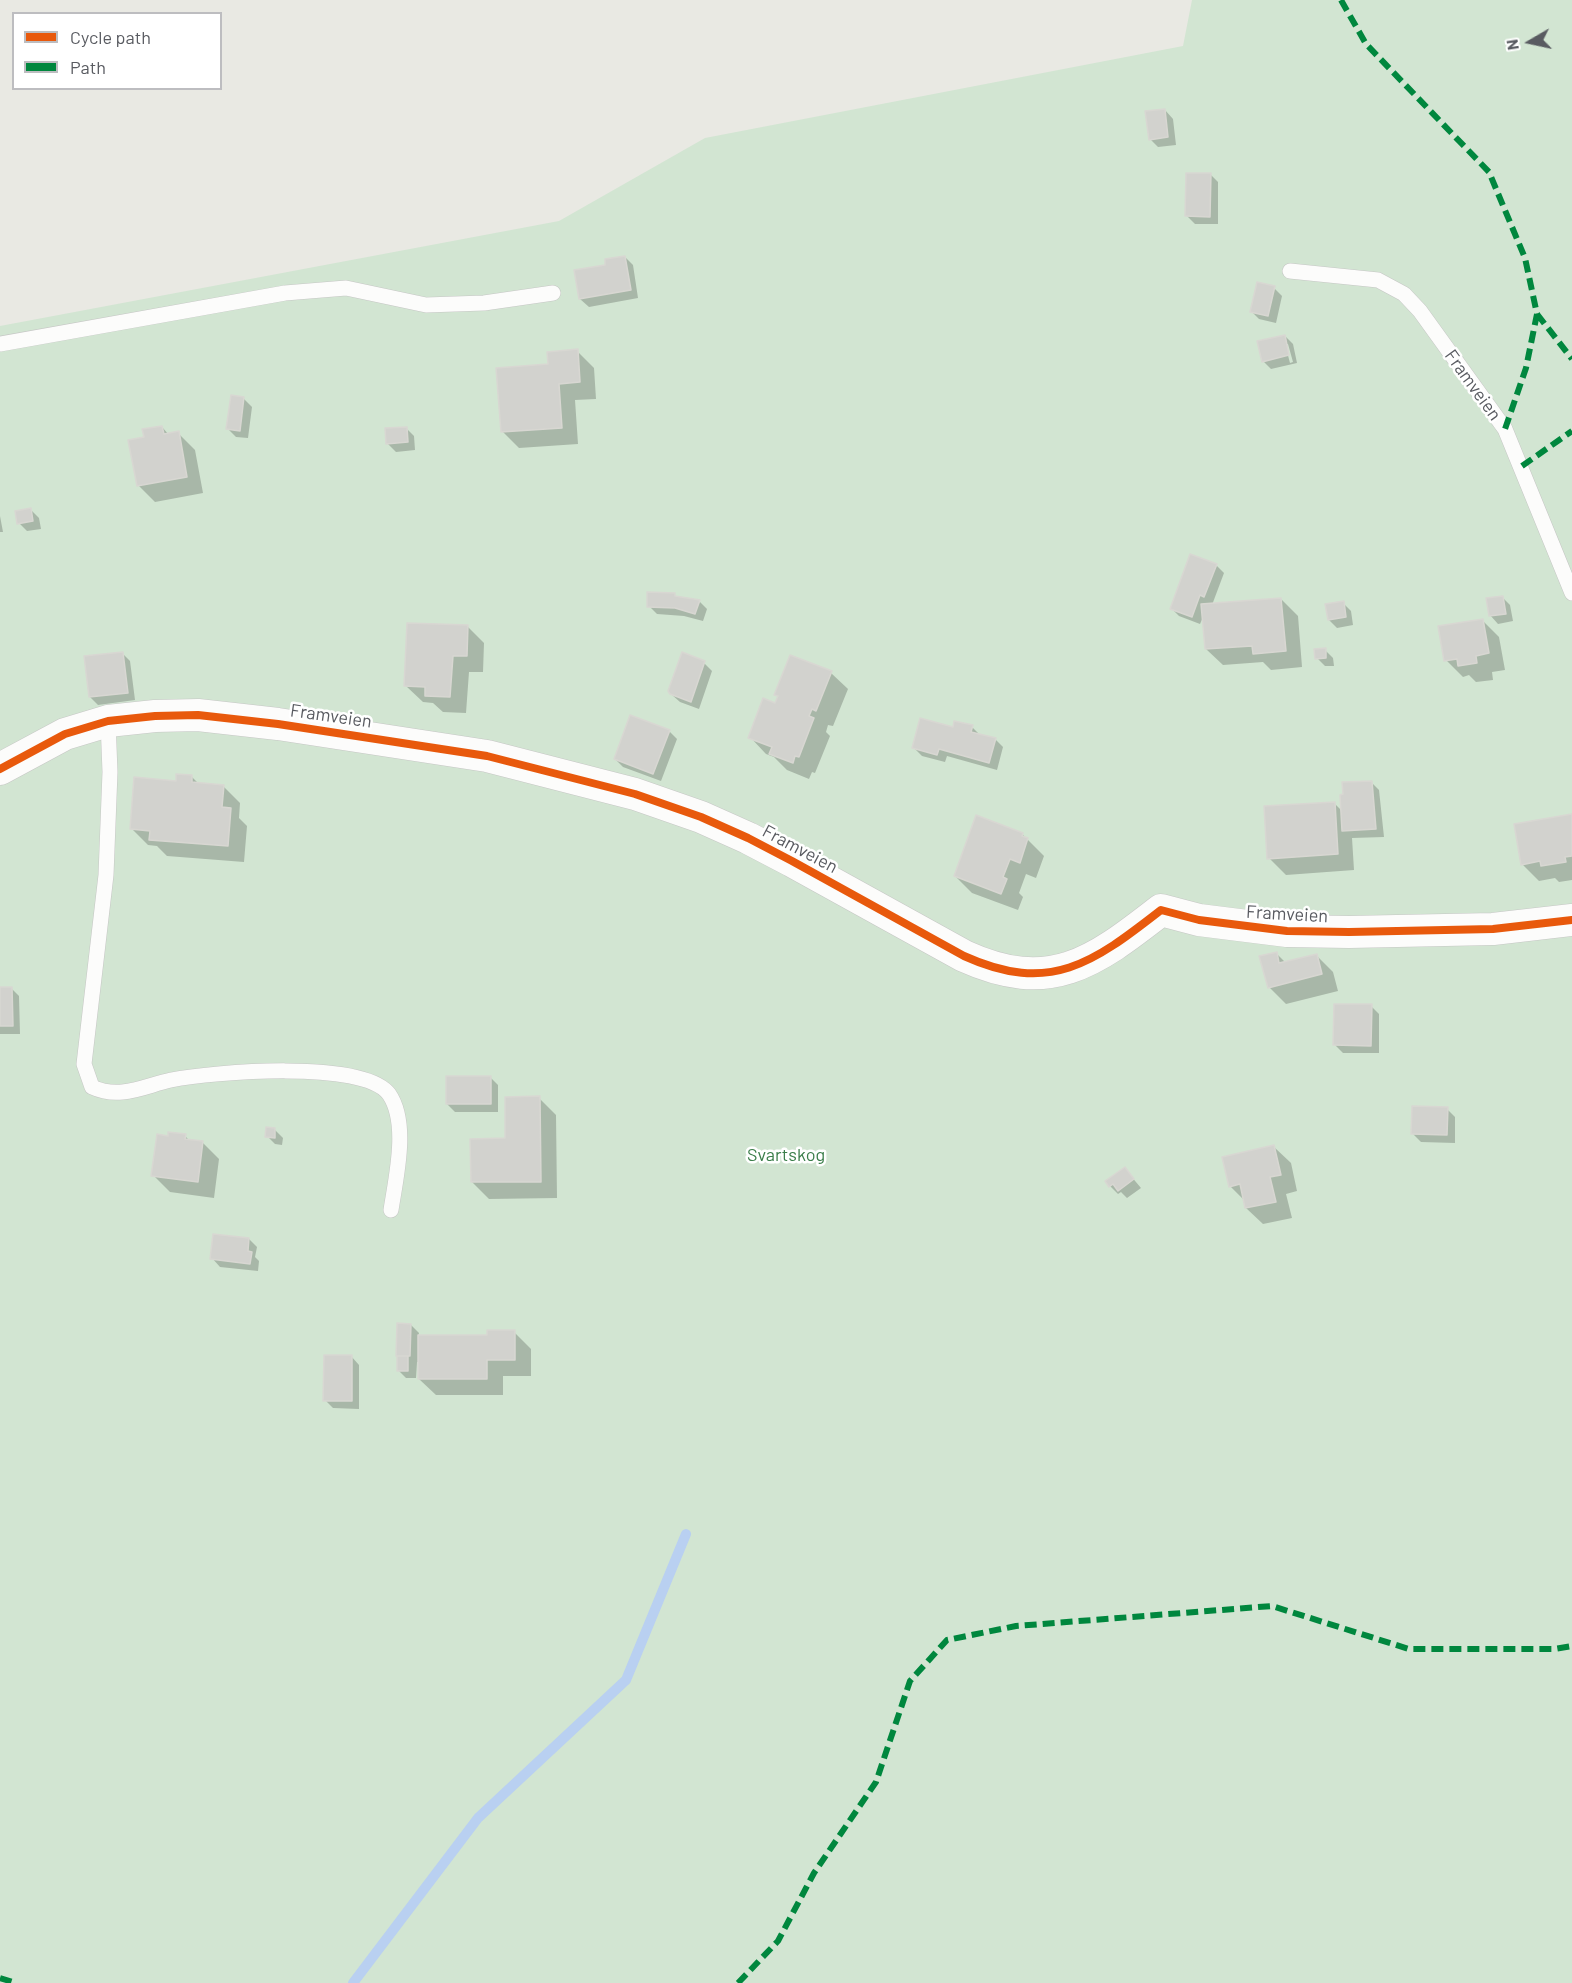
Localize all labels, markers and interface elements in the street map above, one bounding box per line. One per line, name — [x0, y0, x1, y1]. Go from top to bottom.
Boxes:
legend — [12, 12, 222, 90]
north arrow — [1500, 12, 1560, 72]
text: Cycle path — [70, 26, 151, 48]
text: N — [1502, 38, 1522, 52]
text: Path — [70, 56, 106, 78]
street label: Framveien — [1440, 345, 1506, 425]
street label: Framveien — [289, 700, 373, 732]
street label: Framveien — [759, 820, 841, 878]
street label: Framveien — [1245, 901, 1329, 927]
park label: Svartskog — [747, 1144, 825, 1166]

